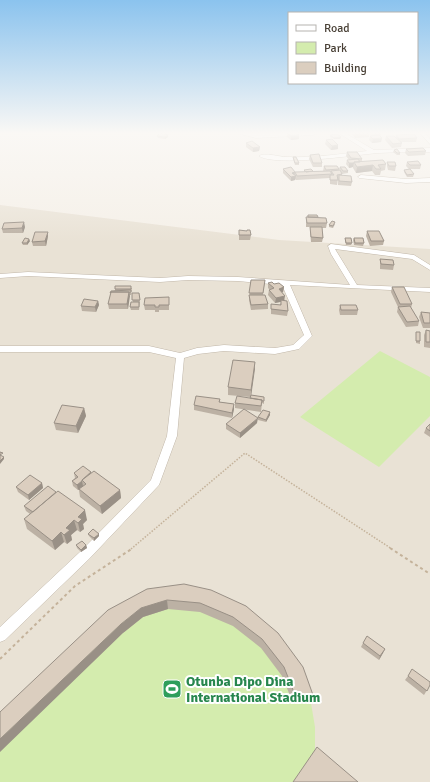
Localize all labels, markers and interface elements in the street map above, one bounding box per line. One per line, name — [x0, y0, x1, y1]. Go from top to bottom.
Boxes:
legend — [288, 12, 418, 84]
text: Road — [324, 21, 350, 36]
text: Park — [324, 41, 347, 56]
text: Building — [324, 61, 367, 76]
place label: Otunba Dipo Dina International Stadium — [186, 673, 320, 706]
sports icon: Otunba Dipo Dina International Stadium — [161, 678, 183, 700]

